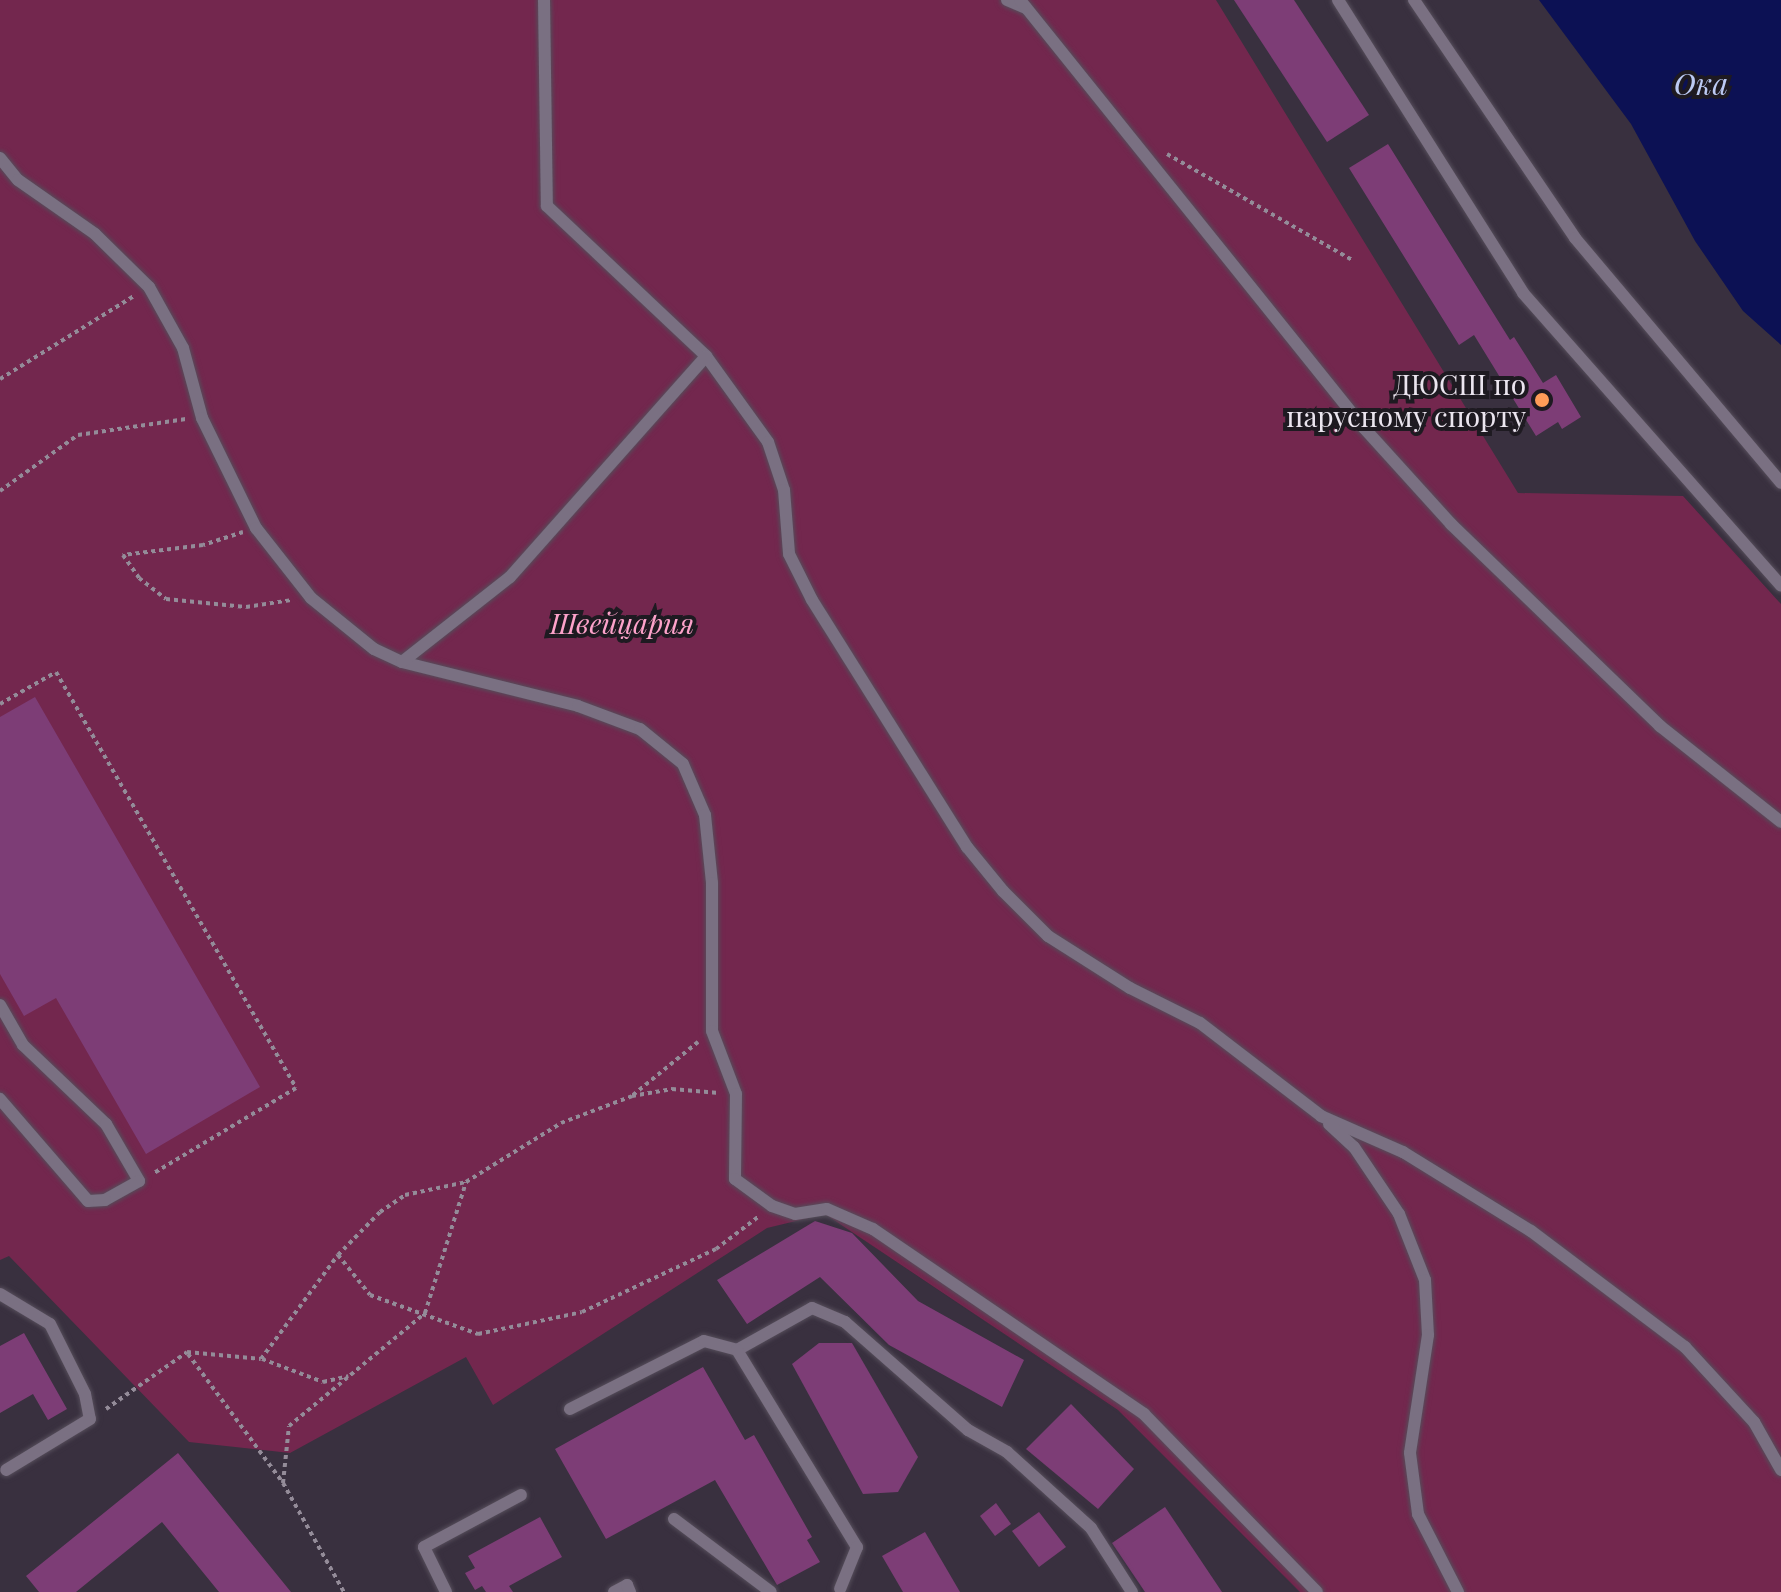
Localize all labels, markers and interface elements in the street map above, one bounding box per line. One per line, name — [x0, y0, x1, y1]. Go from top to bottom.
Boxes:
water label: Ока — [1674, 65, 1728, 101]
place label: ДЮСШ по парусному спорту — [1286, 367, 1526, 433]
marker: ДЮСШ по парусному спорту — [1533, 391, 1551, 409]
park label: Швейцария — [550, 606, 694, 640]

